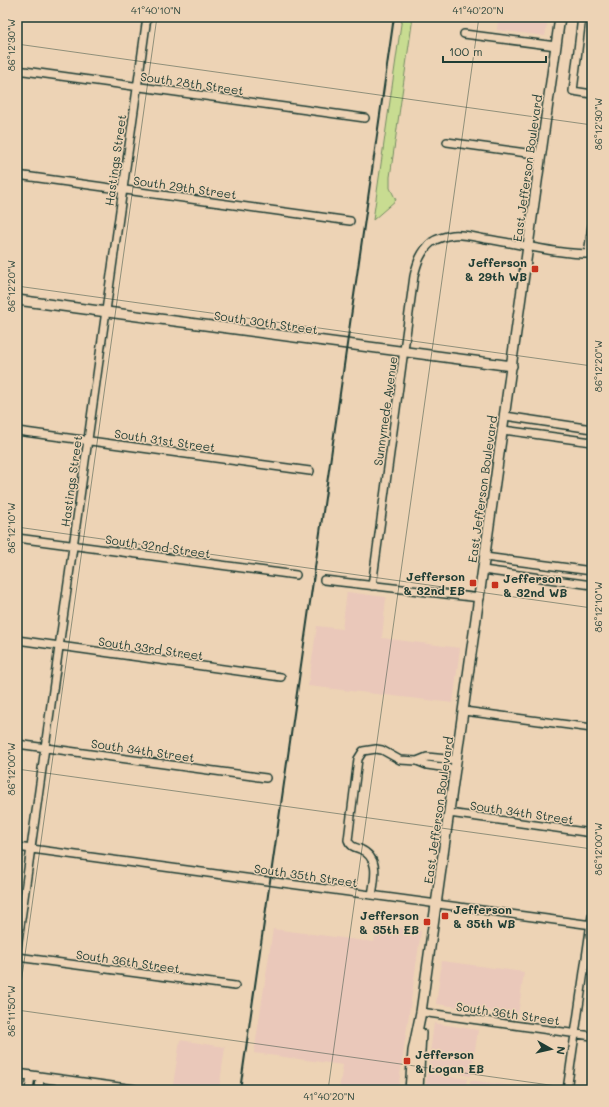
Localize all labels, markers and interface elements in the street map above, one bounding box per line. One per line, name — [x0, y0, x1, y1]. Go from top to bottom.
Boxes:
text: 41°40'10"N — [131, 3, 181, 17]
text: 41°40'20"N — [452, 3, 504, 17]
text: 86°12'30"W — [4, 19, 18, 71]
scale bar — [443, 38, 546, 64]
text: 100 m — [449, 43, 483, 59]
street label: South 28th Street — [139, 68, 245, 98]
street label: East Jefferson Boulevard — [509, 93, 545, 243]
text: 86°12'30"W — [591, 98, 605, 150]
street label: Hastings Street — [101, 113, 129, 207]
street label: South 29th Street — [132, 172, 238, 202]
place label: Jefferson & 29th WB — [465, 254, 527, 284]
text: 86°12'20"W — [4, 260, 18, 312]
marker: Jefferson & 29th WB — [530, 264, 540, 274]
street label: South 30th Street — [213, 307, 319, 337]
text: 86°12'20"W — [591, 340, 605, 392]
street label: Sunnymede Avenue — [369, 355, 401, 467]
street label: East Jefferson Boulevard — [464, 414, 500, 564]
street label: South 31st Street — [113, 425, 217, 455]
street label: Hastings Street — [57, 434, 85, 528]
text: 86°12'10"W — [4, 502, 18, 554]
street label: South 32nd Street — [104, 531, 212, 561]
place label: Jefferson & 32nd EB — [403, 568, 465, 598]
place label: Jefferson & 32nd WB — [503, 570, 567, 600]
marker: Jefferson & 32nd EB — [468, 578, 478, 588]
marker: Jefferson & 32nd WB — [490, 580, 500, 590]
text: 86°12'10"W — [591, 581, 605, 633]
street label: South 33rd Street — [97, 633, 205, 663]
street label: South 34th Street — [90, 735, 196, 765]
street label: East Jefferson Boulevard — [420, 735, 456, 885]
text: 86°12'00"W — [4, 742, 18, 795]
street label: South 34th Street — [469, 797, 575, 827]
text: 86°12'00"W — [591, 822, 605, 875]
street label: South 35th Street — [253, 860, 359, 890]
place label: Jefferson & 35th WB — [453, 901, 515, 931]
place label: Jefferson & 35th EB — [359, 907, 419, 937]
marker: Jefferson & 35th WB — [440, 911, 450, 921]
marker: Jefferson & 35th EB — [422, 917, 432, 927]
street label: South 36th Street — [75, 946, 181, 976]
text: 86°11'50"W — [4, 985, 18, 1037]
street label: South 36th Street — [455, 998, 561, 1028]
north arrow — [531, 1029, 571, 1069]
text: N — [553, 1045, 569, 1056]
place label: Jefferson & Logan EB — [415, 1046, 484, 1076]
marker: Jefferson & Logan EB — [402, 1056, 412, 1066]
text: 41°40'20"N — [303, 1089, 355, 1103]

